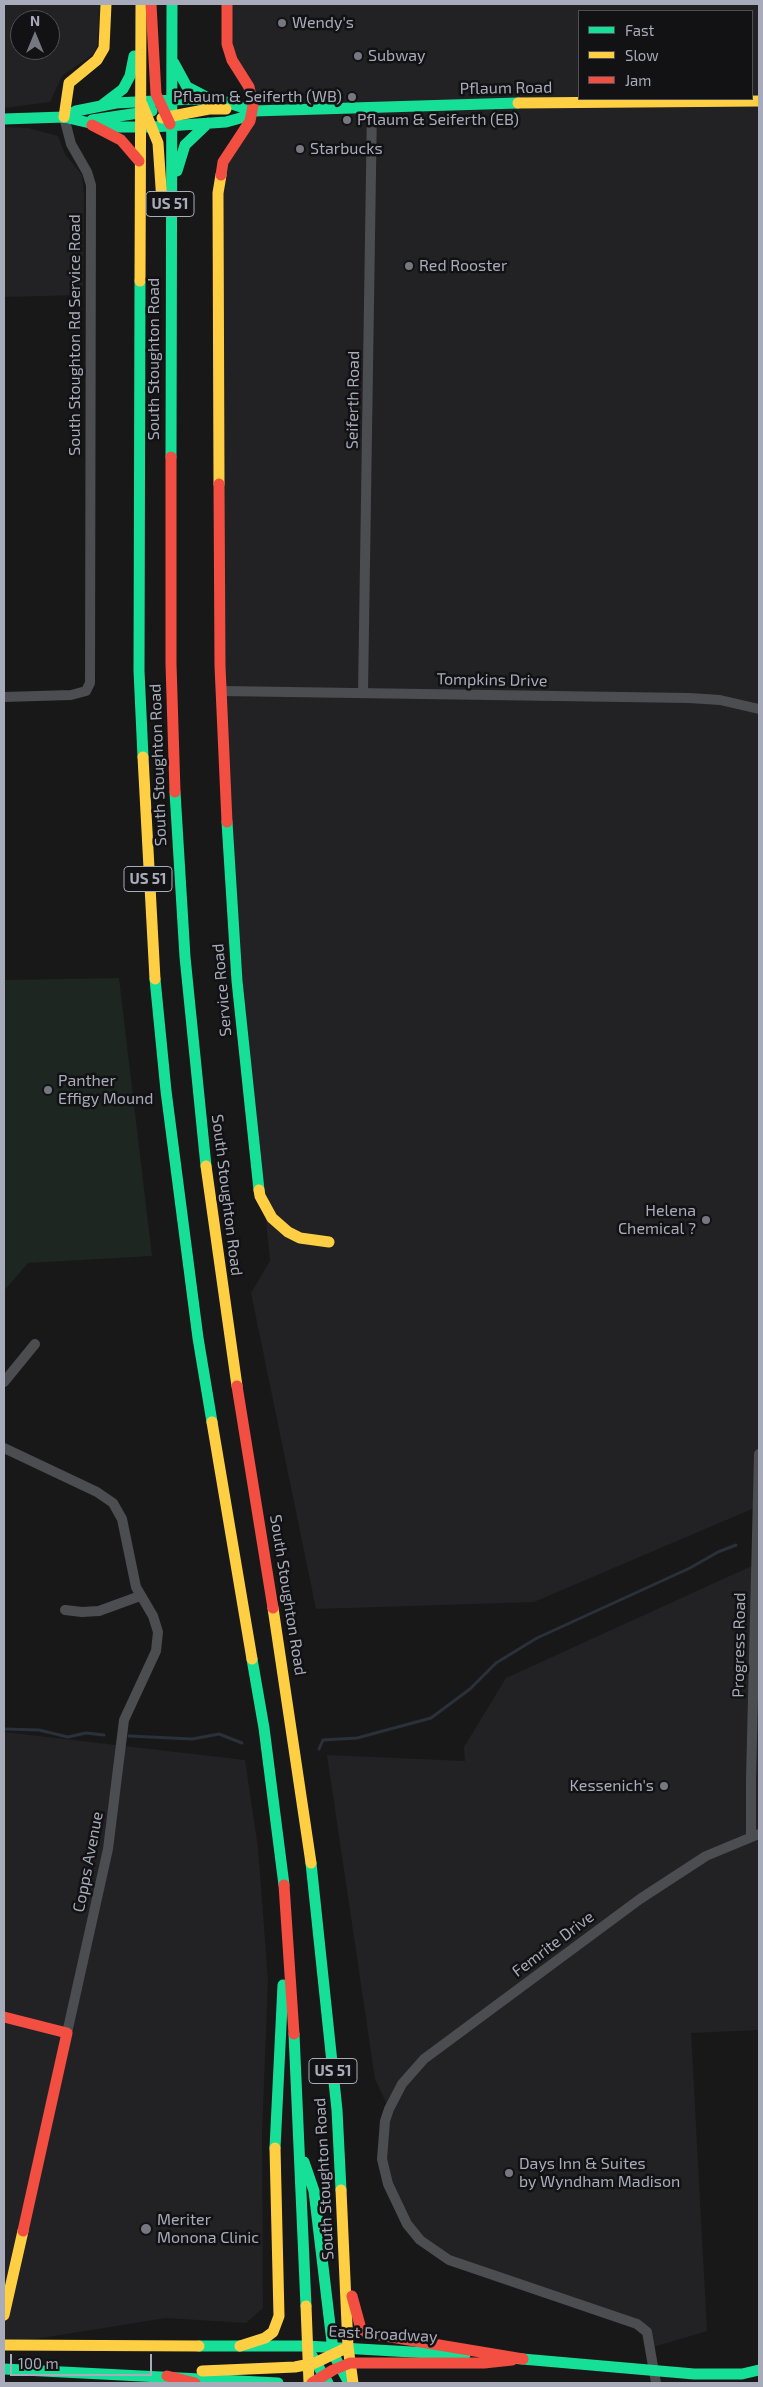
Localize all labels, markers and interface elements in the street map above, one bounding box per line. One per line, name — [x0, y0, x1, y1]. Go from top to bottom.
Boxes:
north arrow — [10, 10, 60, 60]
legend — [578, 10, 753, 100]
text: N — [30, 12, 40, 29]
place label: Wendy's — [292, 13, 354, 33]
marker: Wendy's — [276, 17, 288, 29]
text: Fast — [625, 21, 654, 39]
place label: Subway — [368, 46, 426, 66]
text: Slow — [625, 46, 659, 64]
marker: Subway — [352, 50, 364, 62]
text: Jam — [625, 71, 651, 89]
street label: Pflaum Road — [460, 78, 552, 98]
place label: Pflaum & Seiferth (WB) — [173, 87, 342, 107]
marker: Pflaum & Seiferth (WB) — [346, 91, 358, 103]
place label: Pflaum & Seiferth (EB) — [357, 110, 519, 130]
marker: Pflaum & Seiferth (EB) — [341, 114, 353, 126]
place label: Starbucks — [310, 139, 383, 159]
marker: Starbucks — [294, 143, 306, 155]
road number: US 51 — [146, 192, 194, 216]
street label: South Stoughton Rd Service Road — [65, 214, 85, 456]
place label: Red Rooster — [419, 256, 507, 276]
marker: Red Rooster — [403, 260, 415, 272]
street label: South Stoughton Road — [144, 278, 164, 440]
street label: Seiferth Road — [343, 351, 363, 449]
street label: Tompkins Drive — [436, 669, 548, 691]
street label: South Stoughton Road — [146, 683, 170, 847]
road number: US 51 — [124, 866, 172, 892]
street label: Service Road — [208, 943, 236, 1037]
place label: Panther Effigy Mound — [58, 1071, 153, 1109]
marker: Panther Effigy Mound — [42, 1084, 54, 1096]
street label: South Stoughton Road — [208, 1113, 246, 1277]
place label: Helena Chemical ? — [618, 1201, 696, 1239]
marker: Helena Chemical ? — [700, 1214, 712, 1226]
street label: South Stoughton Road — [266, 1513, 310, 1677]
street label: Progress Road — [728, 1592, 750, 1698]
place label: Kessenich's — [570, 1776, 654, 1796]
marker: Kessenich's — [658, 1780, 670, 1792]
street label: Copps Avenue — [69, 1810, 107, 1914]
street label: Femrite Drive — [508, 1907, 598, 1981]
road number: US 51 — [309, 2058, 357, 2084]
street label: South Stoughton Road — [310, 2097, 338, 2261]
place label: Days Inn & Suites by Wyndham Madison — [519, 2154, 680, 2192]
marker: Days Inn & Suites by Wyndham Madison — [503, 2167, 515, 2179]
place label: Meriter Monona Clinic — [157, 2210, 259, 2248]
marker: Meriter Monona Clinic — [139, 2222, 153, 2236]
street label: East Broadway — [328, 2322, 438, 2346]
scale bar — [12, 2344, 155, 2376]
text: 100 m — [18, 2354, 59, 2372]

